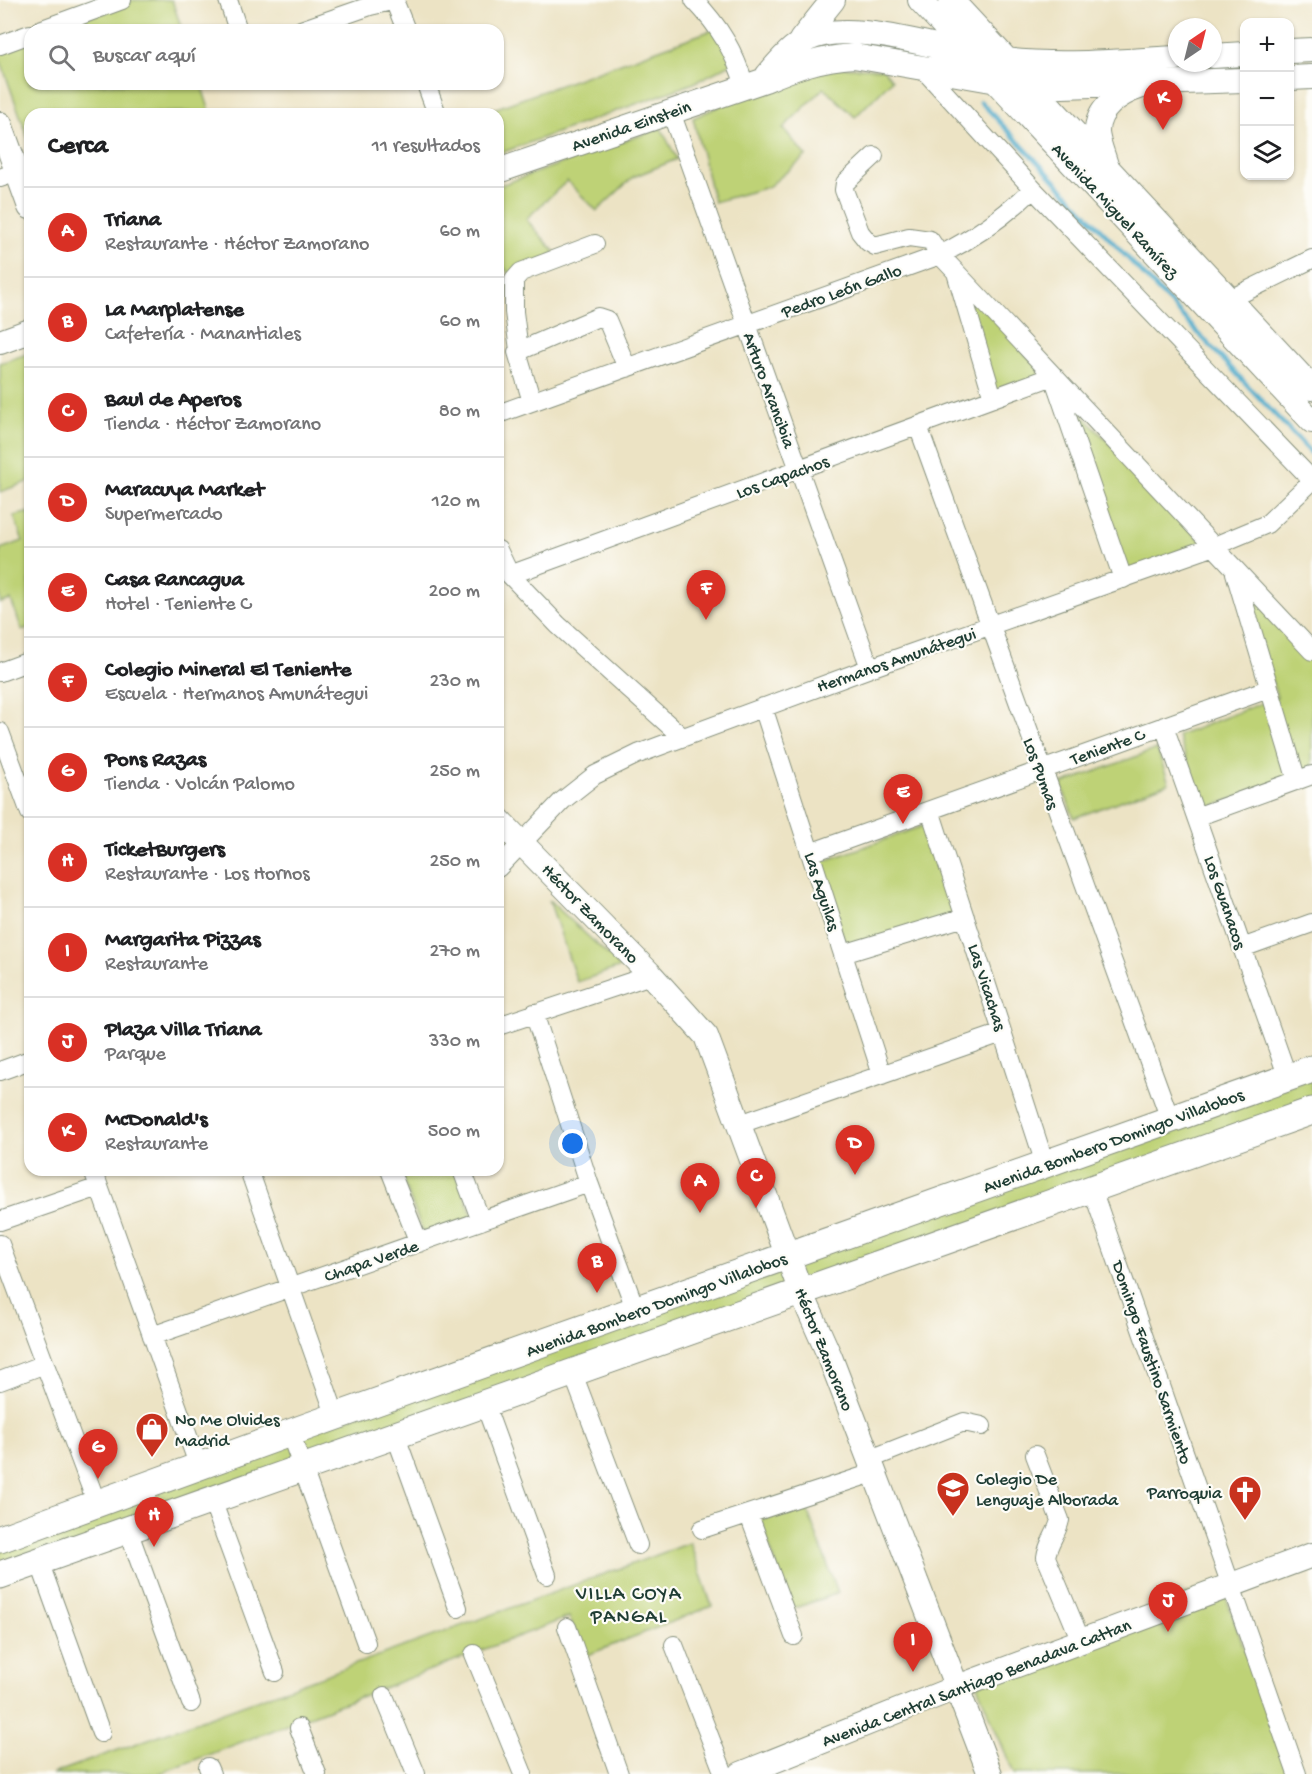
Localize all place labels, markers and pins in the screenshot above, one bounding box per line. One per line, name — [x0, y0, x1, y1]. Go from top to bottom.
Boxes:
pin: K — [1144, 80, 1182, 130]
pin: F — [686, 570, 726, 620]
pin: E — [884, 774, 922, 824]
pin: D — [836, 1126, 874, 1175]
pin: C — [736, 1158, 776, 1208]
pin: A — [680, 1164, 720, 1213]
pin: B — [578, 1244, 616, 1293]
shop icon: No Me Olvides Madrid — [134, 1411, 170, 1458]
place label: No Me Olvides Madrid — [175, 1411, 281, 1453]
pin: G — [78, 1430, 118, 1479]
school or university icon: Colegio De Lenguaje Alborada — [935, 1470, 971, 1517]
place label: Colegio De Lenguaje Alborada — [976, 1470, 1119, 1512]
church icon: Parroquia — [1227, 1474, 1263, 1521]
place label: Parroquia — [1146, 1484, 1223, 1505]
pin: H — [134, 1498, 174, 1547]
pin: J — [1148, 1582, 1188, 1632]
pin: I — [894, 1622, 932, 1672]

